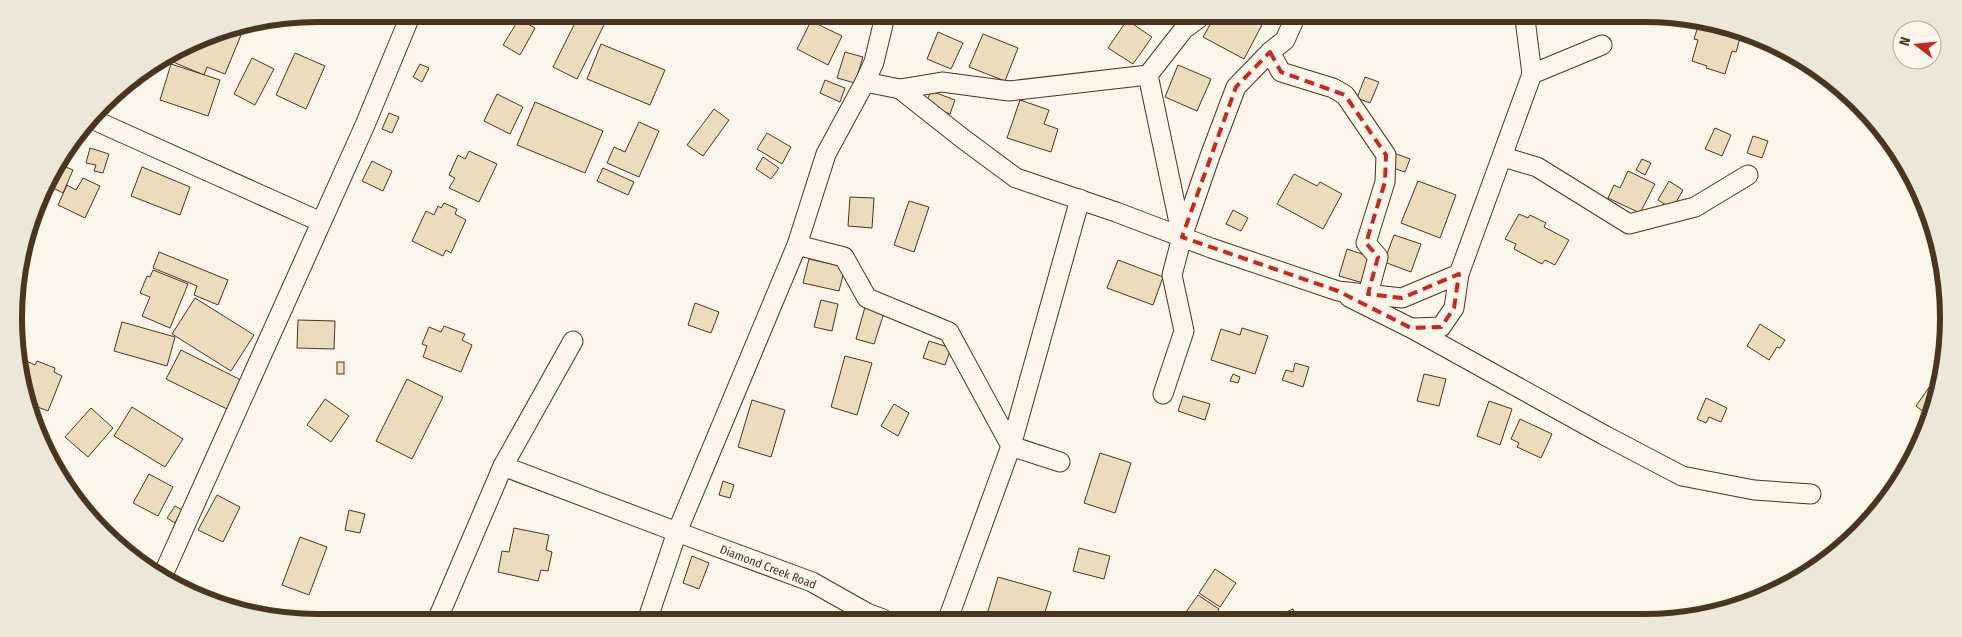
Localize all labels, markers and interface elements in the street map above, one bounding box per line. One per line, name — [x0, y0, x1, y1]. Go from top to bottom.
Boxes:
north arrow — [1892, 20, 1942, 70]
text: N — [1896, 35, 1914, 48]
street label: Diamond Creek Road — [718, 542, 818, 592]

